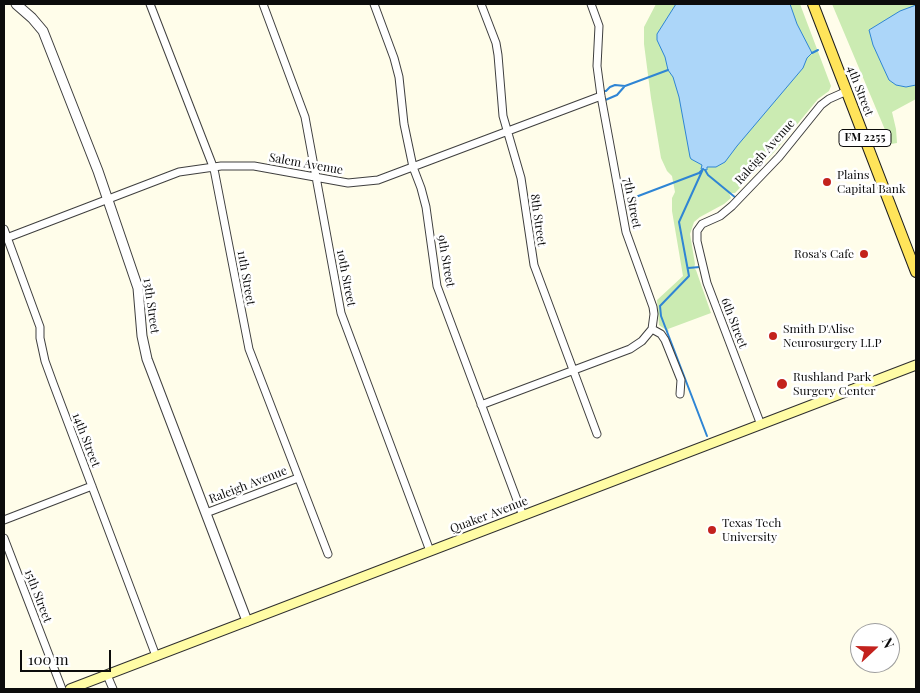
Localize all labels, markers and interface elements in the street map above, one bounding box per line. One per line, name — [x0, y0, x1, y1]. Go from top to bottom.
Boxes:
street label: 4th Street — [844, 64, 876, 118]
street label: Raleigh Avenue — [732, 116, 798, 188]
road number: FM 2255 — [839, 130, 891, 146]
street label: Salem Avenue — [268, 150, 344, 178]
place label: Plains Capital Bank — [837, 168, 906, 196]
street label: 7th Street — [620, 176, 644, 230]
marker: Plains Capital Bank — [821, 176, 833, 188]
street label: 8th Street — [527, 193, 549, 247]
street label: 9th Street — [434, 234, 458, 288]
place label: Rosa's Cafe — [794, 247, 854, 261]
street label: 10th Street — [333, 248, 359, 308]
marker: Rosa's Cafe — [858, 248, 870, 260]
street label: 11th Street — [234, 249, 258, 307]
street label: 13th Street — [140, 277, 162, 335]
street label: 6th Street — [718, 296, 750, 350]
place label: Smith D'Alise Neurosurgery LLP — [783, 322, 881, 350]
marker: Smith D'Alise Neurosurgery LLP — [767, 330, 779, 342]
place label: Rushland Park Surgery Center — [793, 370, 876, 398]
marker: Rushland Park Surgery Center — [775, 377, 789, 391]
street label: 14th Street — [69, 411, 103, 469]
street label: Raleigh Avenue — [207, 463, 289, 507]
street label: Quaker Avenue — [448, 494, 530, 536]
place label: Texas Tech University — [722, 516, 781, 544]
marker: Texas Tech University — [706, 524, 718, 536]
street label: 15th Street — [21, 567, 55, 625]
north arrow — [850, 623, 900, 673]
text: N — [878, 635, 899, 651]
scale bar — [22, 640, 114, 672]
text: 100 m — [28, 649, 69, 669]

